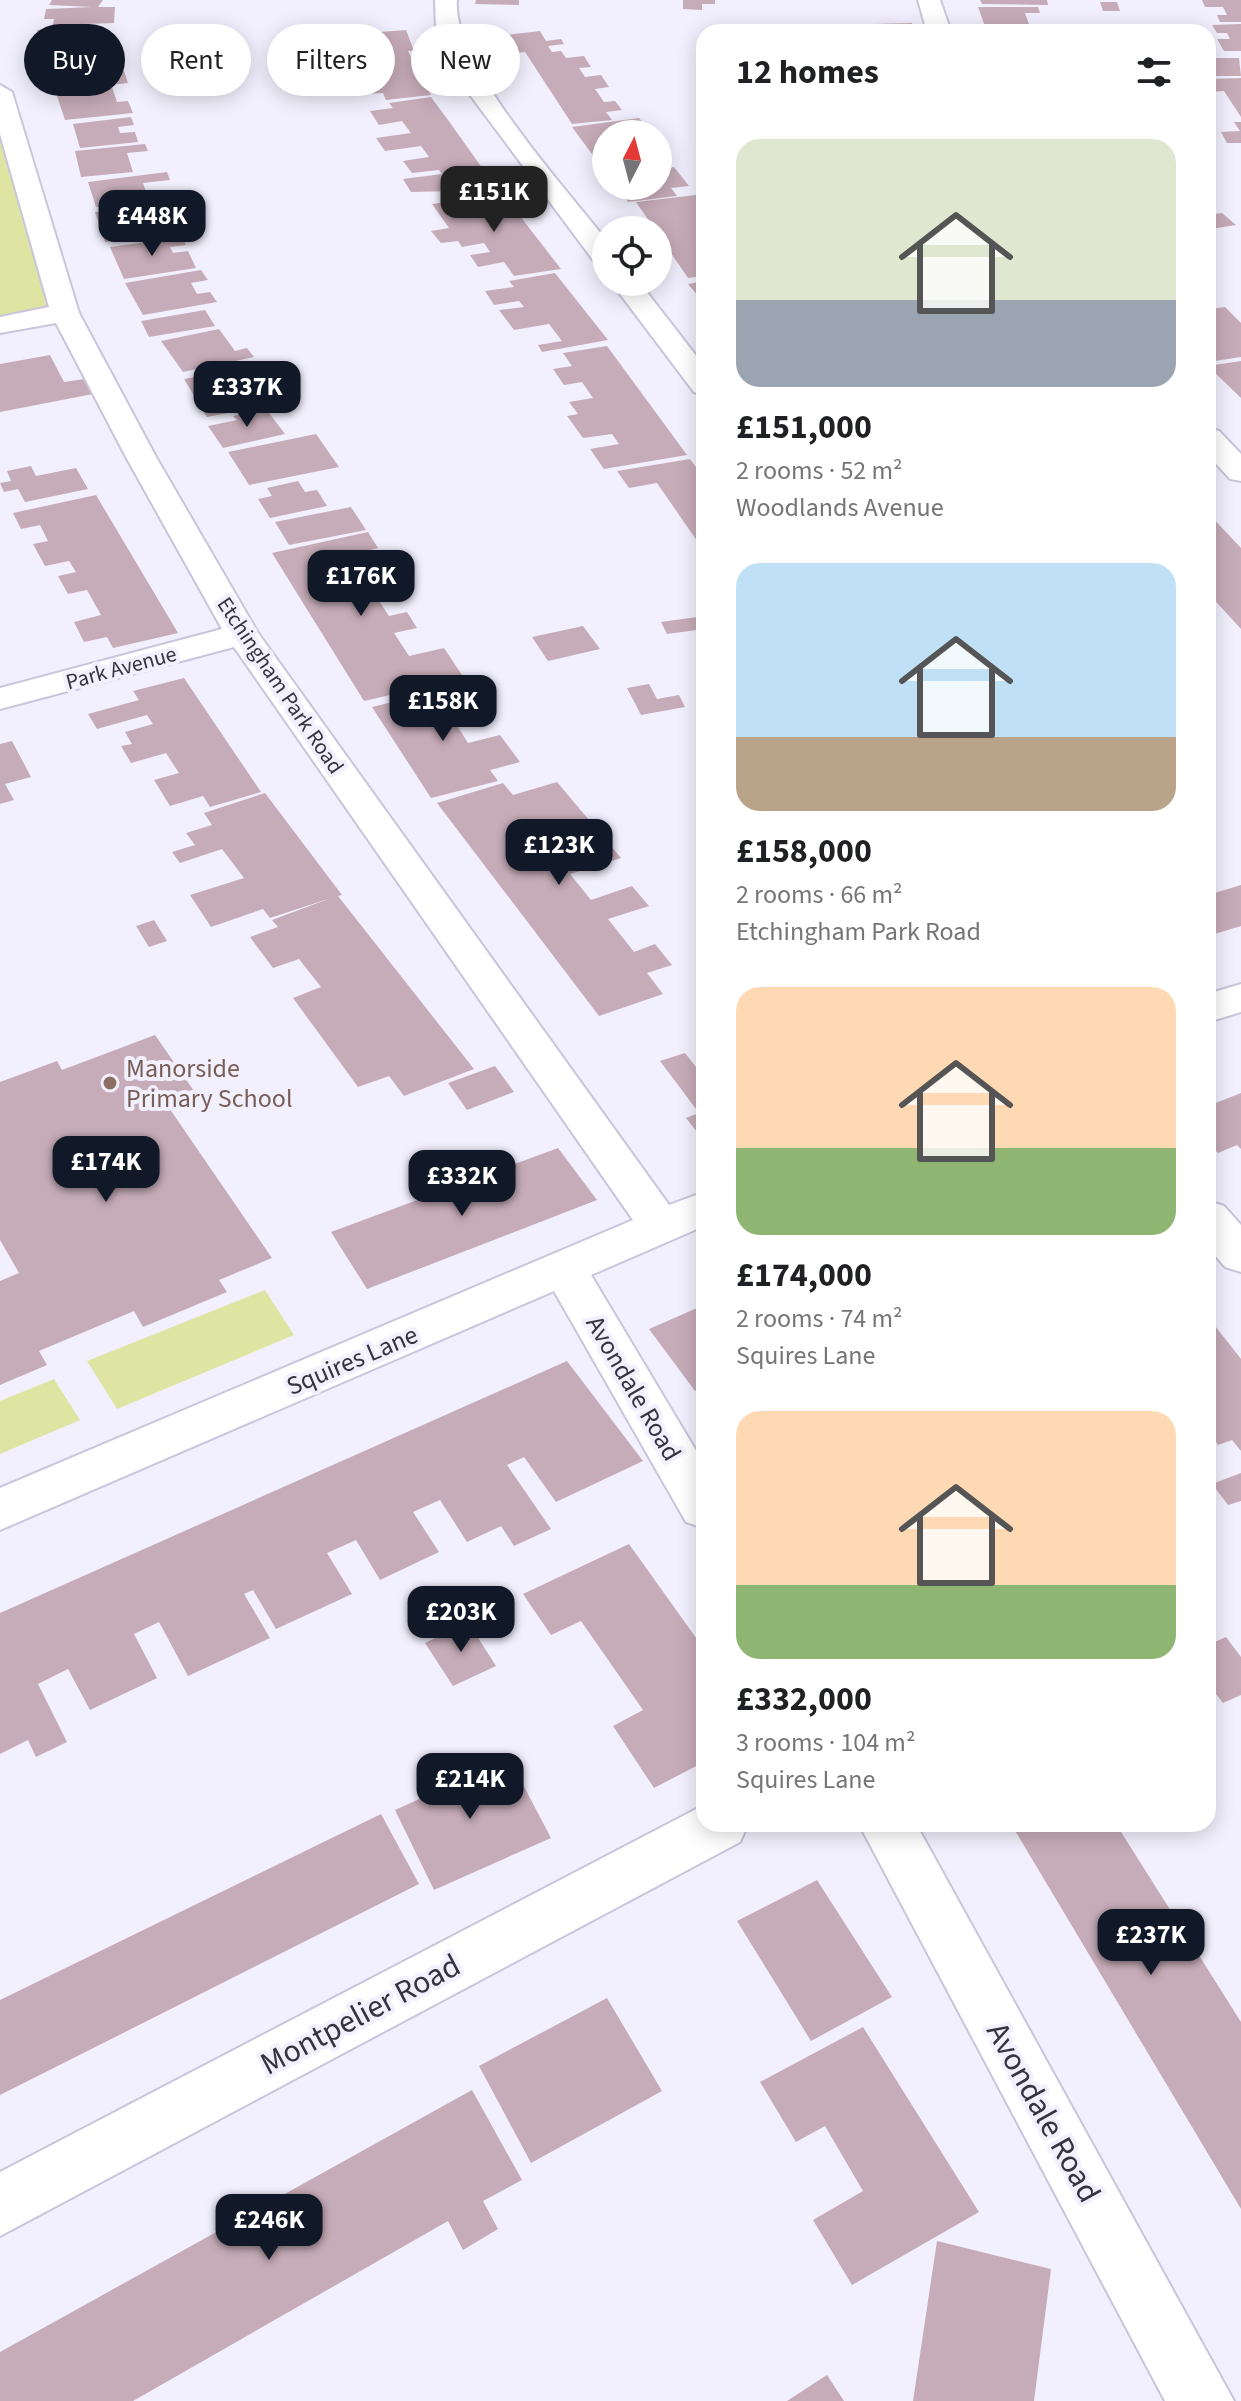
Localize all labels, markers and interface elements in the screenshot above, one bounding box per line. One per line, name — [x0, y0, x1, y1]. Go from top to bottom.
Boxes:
chip: Buy — [24, 24, 125, 96]
chip: Rent — [141, 24, 251, 96]
chip: Filters — [267, 24, 395, 96]
chip: New — [411, 24, 520, 96]
text: 12 homes — [736, 48, 879, 97]
icon: filters — [1132, 50, 1176, 94]
north arrow — [592, 120, 672, 200]
map controls — [592, 120, 672, 296]
pin: £151K — [438, 166, 550, 234]
text: £151K — [459, 173, 529, 210]
pin: £448K — [96, 190, 208, 258]
icon: home — [884, 191, 1028, 335]
text: £448K — [117, 197, 187, 234]
button: locate — [592, 216, 672, 296]
pin: £337K — [191, 361, 303, 429]
text: £337K — [212, 368, 282, 405]
text: £151,000 — [736, 403, 872, 452]
text: 2 rooms · 52 m² — [736, 452, 903, 489]
text: Woodlands Avenue — [736, 489, 944, 526]
pin: £176K — [305, 550, 417, 618]
text: £176K — [326, 557, 396, 594]
street label: Etchingham Park Road — [209, 591, 351, 780]
icon: home — [884, 615, 1028, 759]
street label: Park Avenue — [62, 638, 180, 698]
pin: £158K — [387, 675, 499, 743]
text: £158K — [408, 682, 478, 719]
pin: £123K — [503, 819, 615, 887]
text: £123K — [524, 826, 594, 863]
text: £158,000 — [736, 827, 872, 876]
text: 2 rooms · 66 m² — [736, 876, 903, 913]
text: Etchingham Park Road — [736, 913, 981, 950]
icon: home — [884, 1039, 1028, 1183]
place label: Manorside Primary School — [126, 1050, 293, 1117]
marker: Manorside Primary School — [101, 1074, 119, 1092]
pin: £174K — [50, 1136, 162, 1204]
text: £174K — [71, 1143, 141, 1180]
pin: £332K — [406, 1150, 518, 1218]
text: £332K — [427, 1157, 497, 1194]
text: £174,000 — [736, 1251, 872, 1300]
text: 2 rooms · 74 m² — [736, 1300, 903, 1337]
street label: Avondale Road — [577, 1309, 690, 1468]
street label: Squires Lane — [281, 1316, 424, 1405]
text: Squires Lane — [736, 1337, 875, 1374]
icon: home — [884, 1463, 1028, 1607]
pin: £203K — [405, 1586, 517, 1654]
text: £203K — [426, 1593, 496, 1630]
text: £332,000 — [736, 1675, 872, 1724]
text: 3 rooms · 104 m² — [736, 1724, 915, 1761]
pin: £214K — [414, 1753, 526, 1821]
text: £214K — [435, 1760, 505, 1797]
text: Squires Lane — [736, 1761, 875, 1798]
pin: £237K — [1095, 1909, 1207, 1977]
text: £237K — [1116, 1916, 1186, 1953]
street label: Montpelier Road — [252, 1943, 469, 2087]
street label: Avondale Road — [975, 2014, 1112, 2211]
pin: £246K — [213, 2194, 325, 2262]
text: £246K — [234, 2201, 304, 2238]

